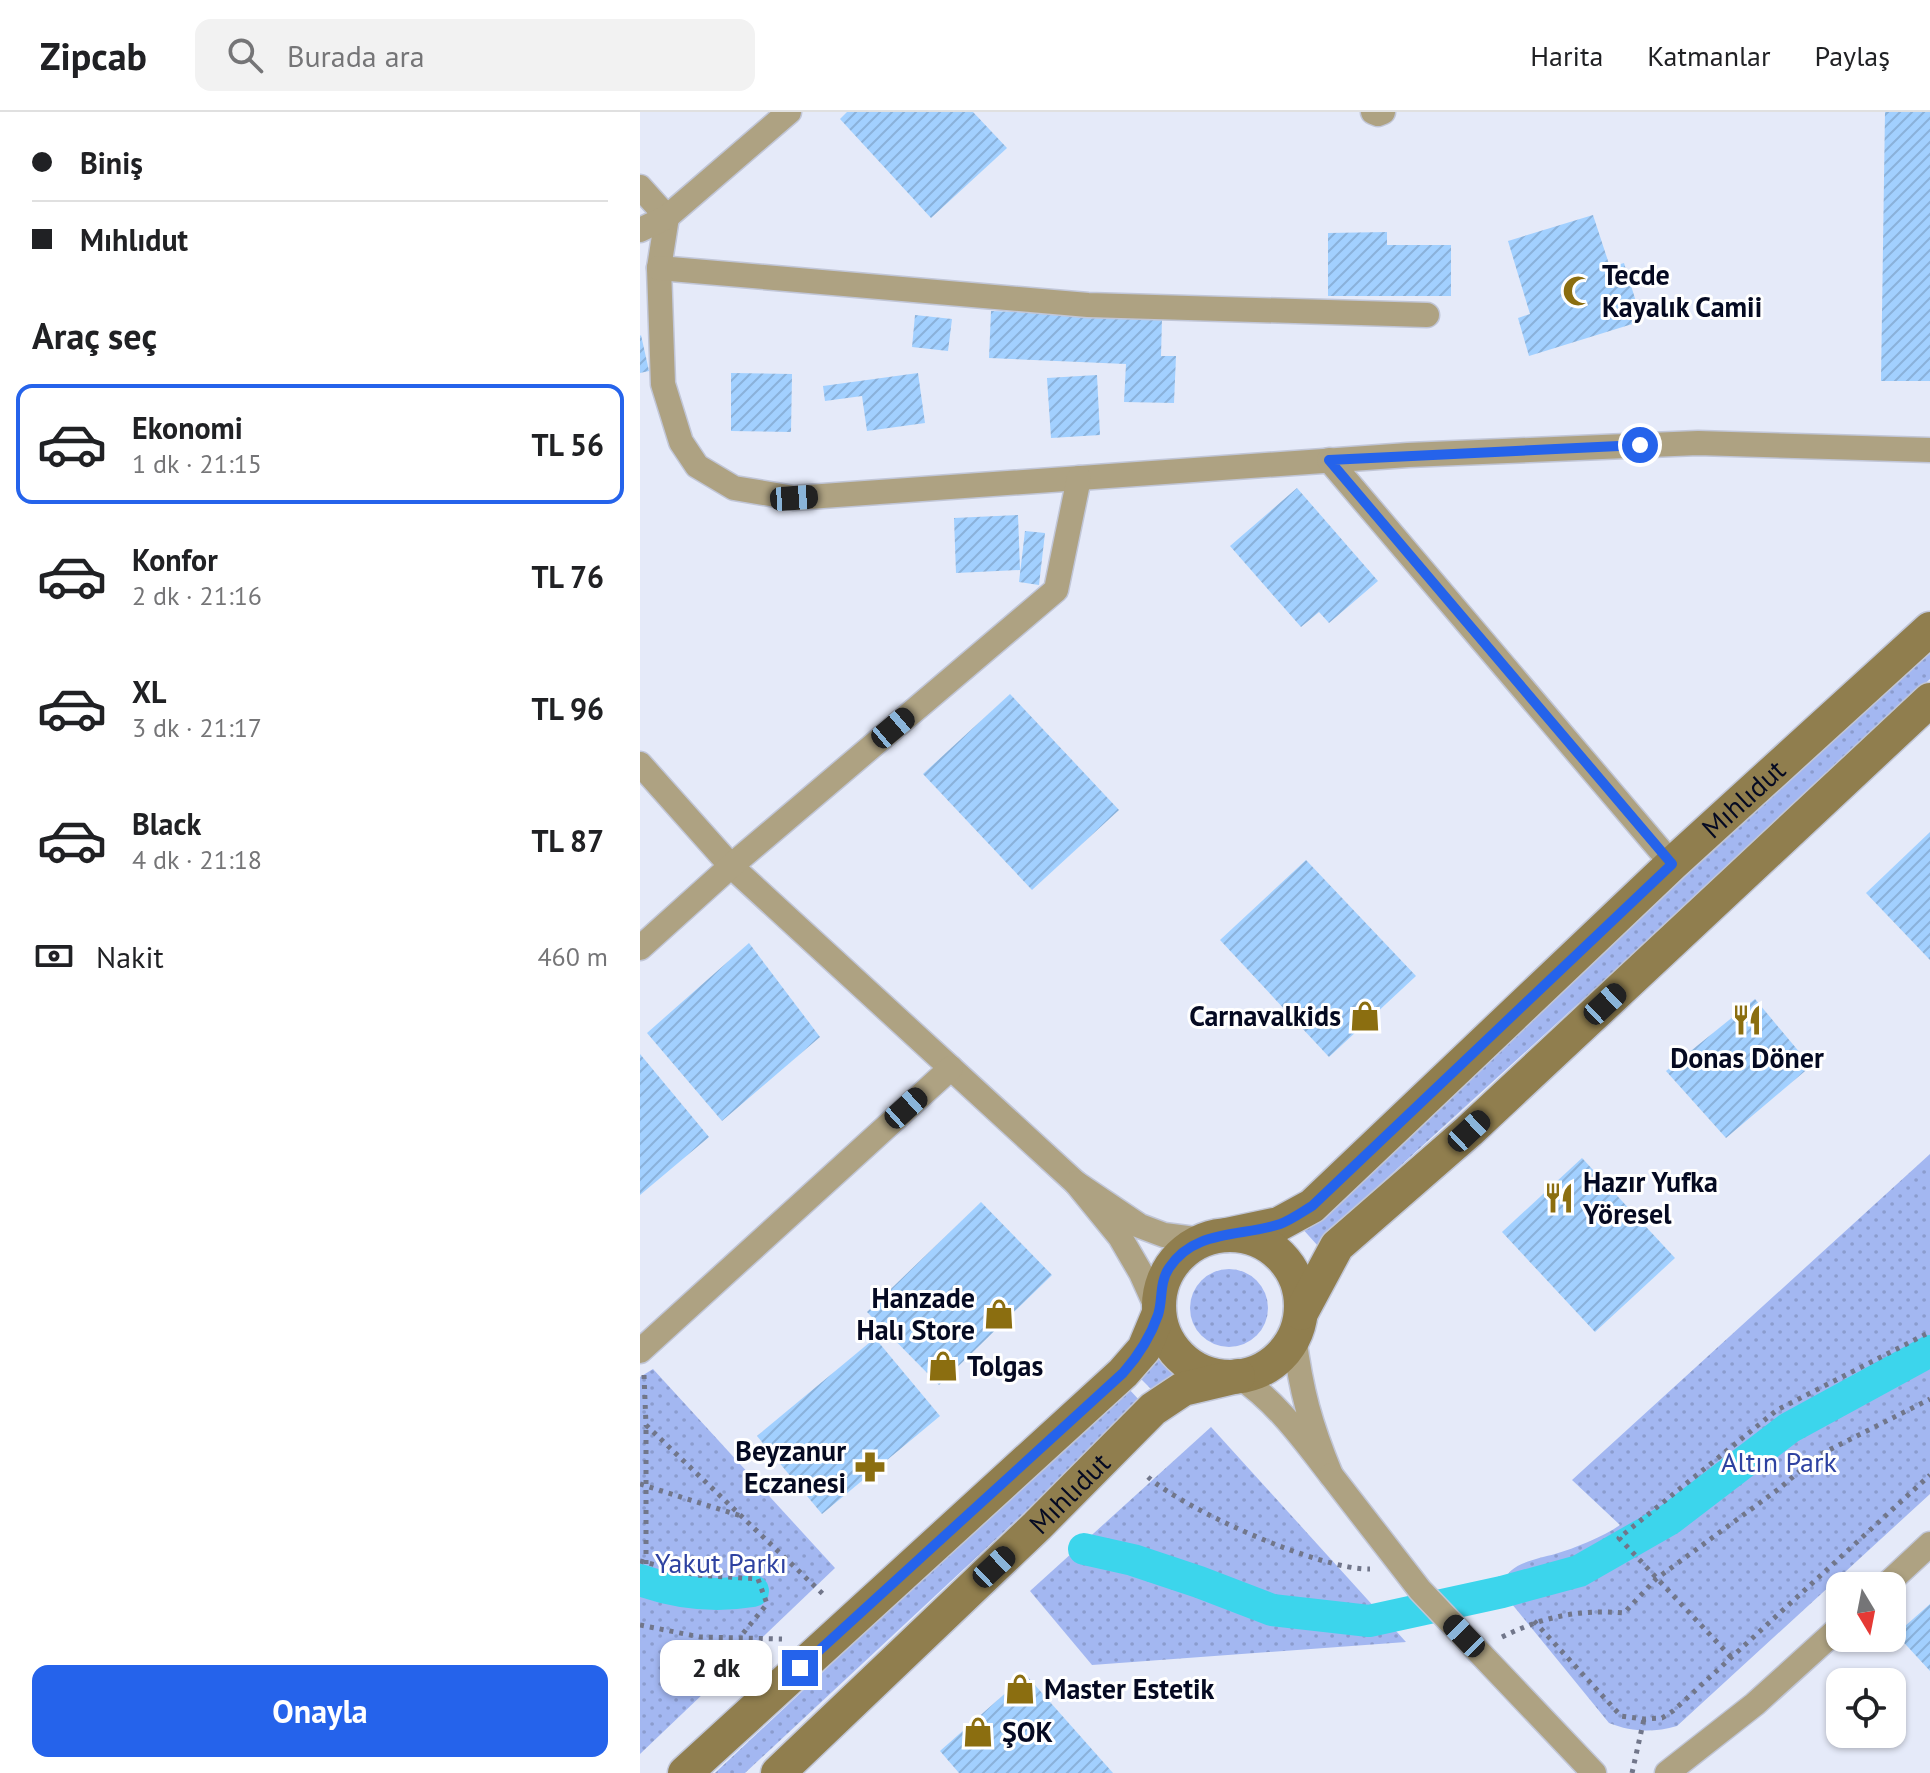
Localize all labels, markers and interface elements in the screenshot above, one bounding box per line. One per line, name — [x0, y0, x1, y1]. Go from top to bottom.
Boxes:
search box — [195, 19, 755, 91]
text: Zipcab — [40, 31, 147, 80]
icon: search — [223, 33, 267, 77]
text: Burada ara — [287, 36, 425, 75]
text: Harita — [1530, 37, 1603, 74]
text: Katmanlar — [1647, 37, 1771, 74]
text: Paylaş — [1815, 37, 1890, 74]
text: Biniş — [80, 143, 143, 182]
text: Mıhlıdut — [80, 220, 188, 259]
place label: Tecde Kayalık Camii — [1602, 256, 1762, 325]
mosque icon: Tecde Kayalık Camii — [1561, 274, 1595, 308]
text: Araç seç — [32, 312, 157, 359]
icon: car — [36, 408, 108, 480]
text: Ekonomi — [132, 408, 243, 447]
text: TL 56 — [531, 425, 604, 464]
route start — [1622, 427, 1658, 463]
text: 1 dk · 21:15 — [132, 447, 262, 480]
car — [769, 484, 819, 512]
icon: car — [36, 540, 108, 612]
text: Konfor — [132, 540, 218, 579]
text: TL 76 — [531, 557, 604, 596]
text: 2 dk · 21:16 — [132, 579, 262, 612]
icon: car — [36, 672, 108, 744]
text: XL — [132, 672, 166, 711]
text: TL 96 — [531, 689, 604, 728]
car — [867, 703, 919, 753]
text: 3 dk · 21:17 — [132, 711, 262, 744]
street label: Mıhlıdut — [1694, 751, 1793, 846]
icon: car — [36, 804, 108, 876]
text: Black — [132, 804, 201, 843]
text: TL 87 — [531, 821, 604, 860]
text: 4 dk · 21:18 — [132, 843, 262, 876]
icon: cash — [32, 934, 76, 978]
text: Nakit — [96, 937, 164, 976]
text: 460 m — [537, 940, 608, 973]
car — [1579, 979, 1631, 1029]
place label: Carnavalkids — [1189, 997, 1341, 1034]
shop icon: Carnavalkids — [1348, 999, 1382, 1033]
restaurant icon: Donas Döner — [1730, 1003, 1764, 1037]
place label: Donas Döner — [1670, 1039, 1824, 1076]
car — [880, 1083, 932, 1133]
car — [1443, 1106, 1495, 1156]
place label: Hazır Yufka Yöresel — [1582, 1163, 1718, 1232]
restaurant icon: Hazır Yufka Yöresel — [1542, 1181, 1576, 1215]
place label: Hanzade Halı Store — [856, 1279, 975, 1348]
shop icon: Hanzade Halı Store — [982, 1297, 1016, 1331]
place label: Tolgas — [967, 1347, 1043, 1384]
shop icon: Tolgas — [926, 1349, 960, 1383]
place label: Beyzanur Eczanesi — [735, 1432, 846, 1501]
park label: Altın Park — [1721, 1443, 1838, 1480]
street label: Mıhlıdut — [1021, 1444, 1118, 1542]
pharmacy icon: Beyzanur Eczanesi — [853, 1450, 887, 1484]
car — [968, 1542, 1020, 1592]
park label: Yakut Parkı — [655, 1544, 787, 1581]
north arrow — [1826, 1572, 1906, 1652]
map controls — [1826, 1572, 1906, 1748]
car — [1439, 1610, 1489, 1662]
callout: 2 dk — [660, 1640, 772, 1696]
route end — [782, 1650, 818, 1686]
text: 2 dk — [692, 1651, 740, 1684]
button: Onayla — [32, 1665, 608, 1757]
button: locate — [1826, 1668, 1906, 1748]
place label: Master Estetik — [1044, 1670, 1214, 1707]
shop icon: Master Estetik — [1003, 1672, 1037, 1706]
place label: ŞOK — [1002, 1713, 1054, 1750]
shop icon: ŞOK — [961, 1715, 995, 1749]

